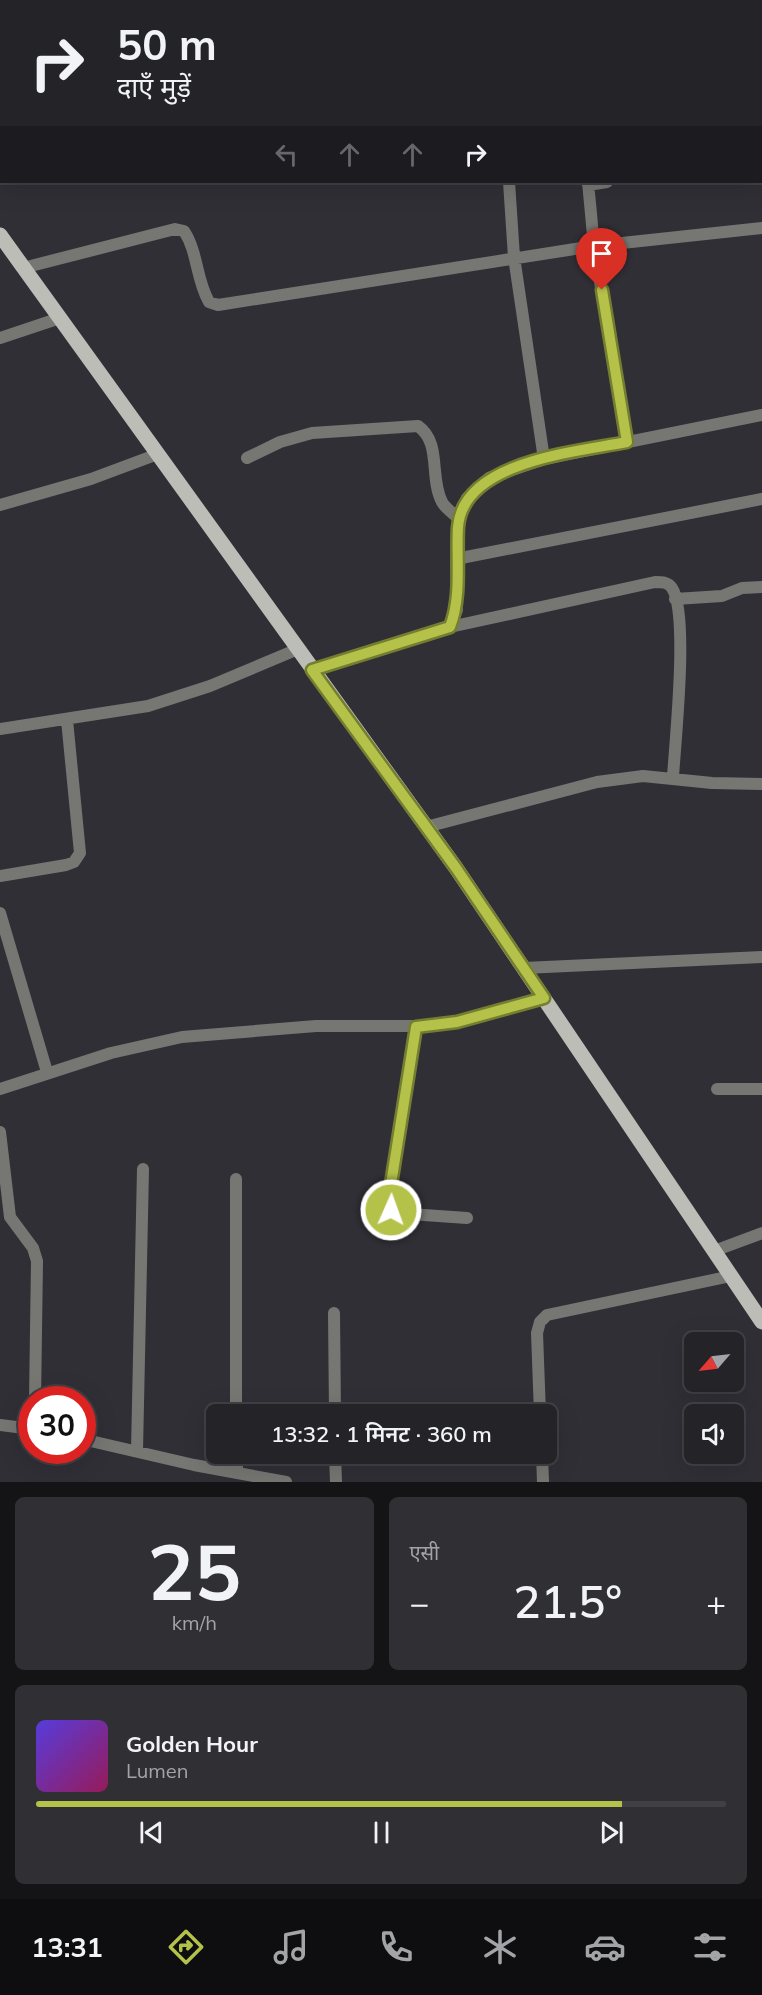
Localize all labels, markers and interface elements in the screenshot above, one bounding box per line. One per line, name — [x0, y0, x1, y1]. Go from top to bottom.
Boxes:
text: 50 m — [117, 18, 217, 71]
icon: right — [18, 24, 96, 102]
text: दाएँ मुड़ें — [117, 70, 191, 104]
icon: left — [270, 138, 303, 171]
icon: ahead — [333, 138, 366, 171]
icon: ahead — [396, 138, 429, 171]
icon: right — [459, 138, 492, 171]
pin — [576, 228, 627, 290]
icon: arrive — [585, 237, 618, 270]
position arrow — [359, 1178, 423, 1242]
north arrow — [684, 1332, 744, 1392]
map controls — [684, 1332, 744, 1464]
speed limit sign: 30 — [18, 1386, 96, 1464]
button: sound — [684, 1404, 744, 1464]
text: 13:32 · 1 मिनट · 360 m — [271, 1420, 492, 1448]
text: 25 — [147, 1522, 241, 1620]
text: एसी — [410, 1540, 439, 1565]
text: 21.5° — [513, 1573, 622, 1629]
text: − — [410, 1582, 429, 1623]
text: + — [706, 1582, 726, 1623]
text: km/h — [172, 1610, 217, 1635]
text: Golden Hour — [126, 1730, 258, 1758]
text: Lumen — [126, 1758, 188, 1783]
icon: previous — [135, 1816, 168, 1849]
icon: pause — [365, 1816, 398, 1849]
icon: next — [595, 1816, 628, 1849]
icon: directions — [165, 1926, 207, 1968]
icon: music — [270, 1926, 312, 1968]
icon: phone — [375, 1926, 417, 1968]
icon: climate — [479, 1926, 521, 1968]
icon: car — [584, 1926, 626, 1968]
icon: filters — [689, 1926, 731, 1968]
text: 13:31 — [31, 1930, 103, 1964]

